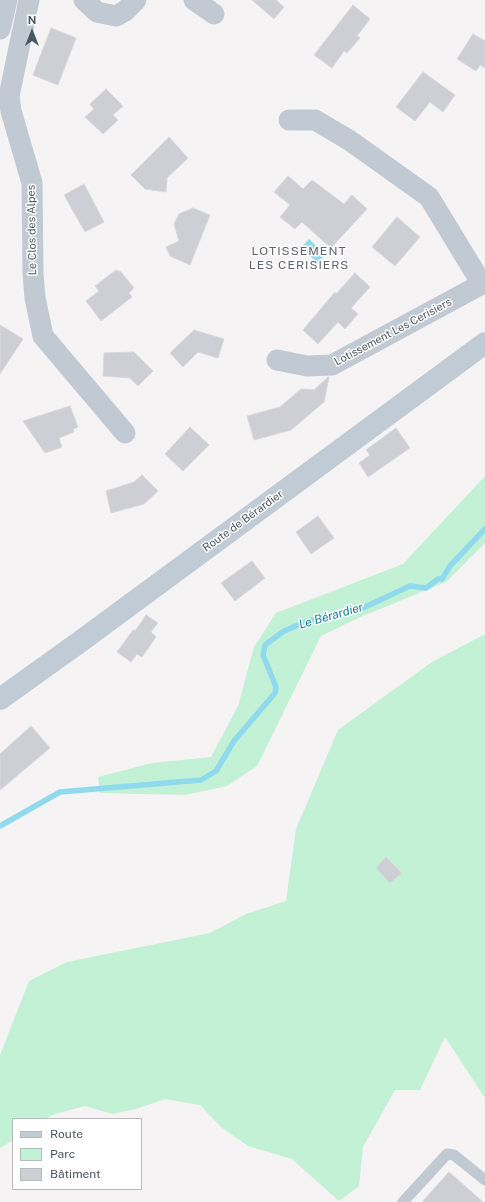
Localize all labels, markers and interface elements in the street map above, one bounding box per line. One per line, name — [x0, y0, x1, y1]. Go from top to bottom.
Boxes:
north arrow — [12, 12, 52, 52]
text: N — [28, 14, 36, 26]
street label: Le Clos des Alpes — [25, 185, 39, 275]
district label: LOTISSEMENT LES CERISIERS — [249, 244, 349, 272]
street label: Lotissement Les Cerisiers — [332, 295, 454, 369]
street label: Route de Bérardier — [200, 487, 286, 555]
water label: Le Bérardier — [297, 600, 365, 632]
legend — [12, 1118, 142, 1190]
text: Route — [50, 1127, 83, 1141]
text: Parc — [50, 1147, 75, 1161]
text: Bâtiment — [50, 1167, 101, 1181]

